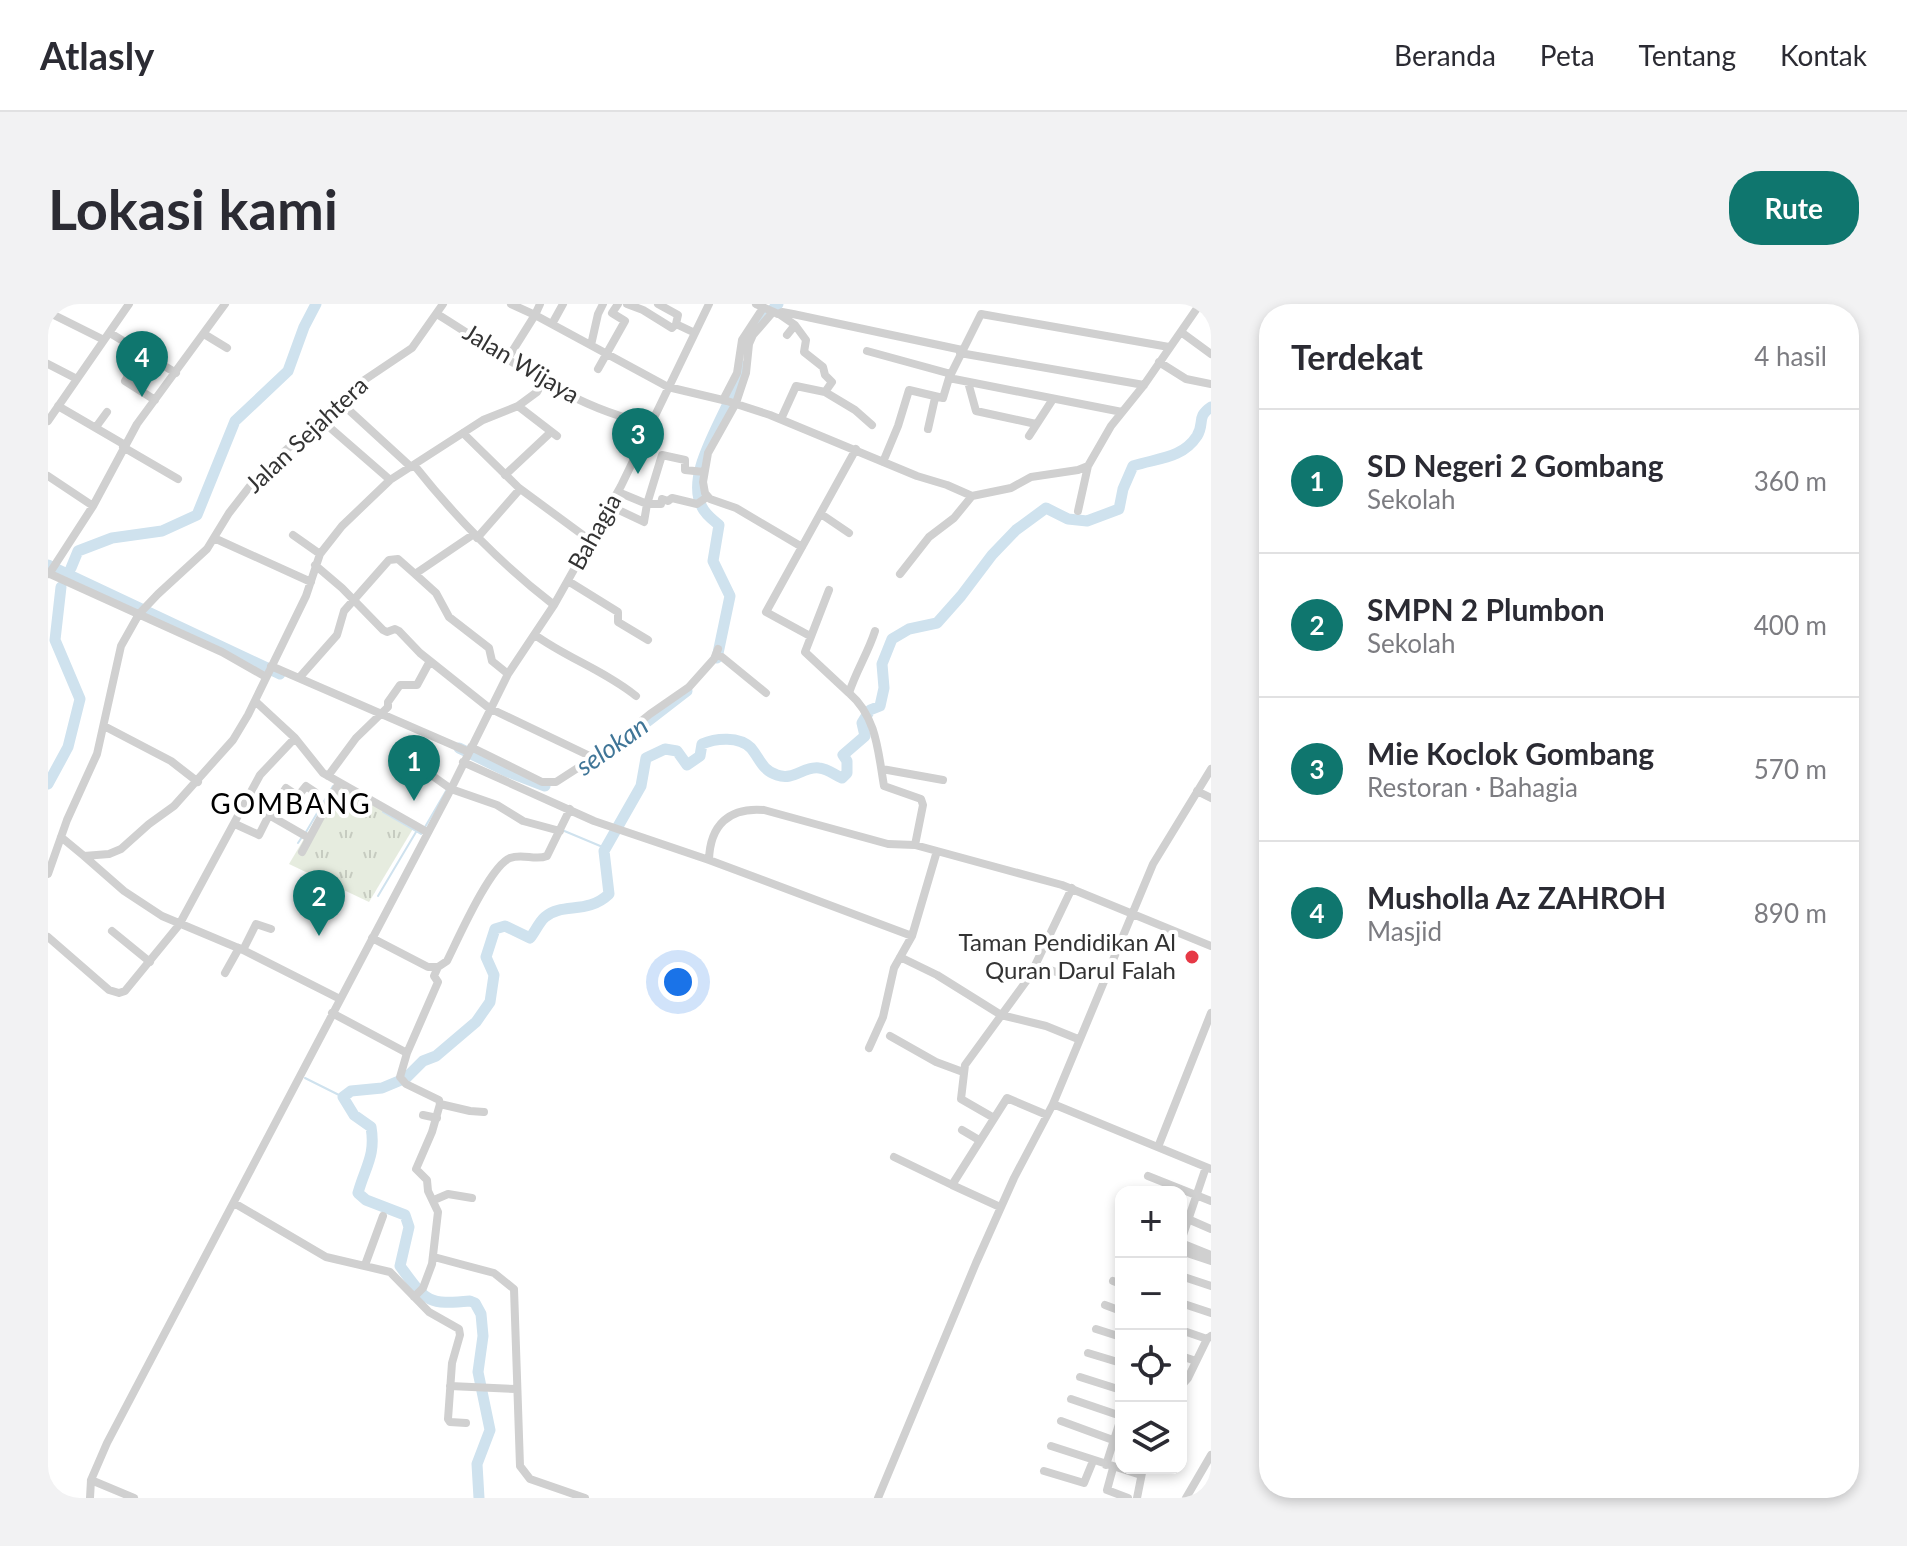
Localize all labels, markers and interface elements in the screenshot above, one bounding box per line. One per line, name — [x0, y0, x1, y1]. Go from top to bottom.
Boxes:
text: Atlasly — [40, 32, 154, 78]
text: Beranda — [1394, 38, 1496, 72]
text: Peta — [1540, 38, 1595, 72]
text: Tentang — [1639, 38, 1736, 72]
text: Kontak — [1780, 38, 1867, 72]
button: Rute — [1729, 171, 1859, 245]
text: Lokasi kami — [48, 175, 338, 242]
street label: Jalan Wijaya — [458, 317, 585, 409]
pin: 4 — [116, 331, 168, 397]
text: Terdekat — [1291, 336, 1423, 377]
text: 4 hasil — [1754, 340, 1827, 372]
street label: Jalan Sejahtera — [239, 370, 373, 498]
pin: 3 — [612, 408, 664, 474]
text: SD Negeri 2 Gombang — [1367, 447, 1664, 483]
text: 1 — [1309, 465, 1325, 497]
text: 360 m — [1754, 465, 1827, 497]
text: Sekolah — [1367, 483, 1456, 515]
street label: Bahagia — [561, 488, 626, 574]
text: SMPN 2 Plumbon — [1367, 591, 1605, 627]
text: 2 — [1309, 609, 1325, 641]
text: 400 m — [1754, 609, 1827, 641]
text: Sekolah — [1367, 627, 1456, 659]
water label: selokan — [568, 709, 654, 782]
pin: 1 — [388, 735, 440, 801]
text: Mie Koclok Gombang — [1367, 735, 1654, 771]
text: 3 — [1309, 753, 1325, 785]
text: 570 m — [1754, 753, 1827, 785]
text: Restoran · Bahagia — [1367, 771, 1578, 803]
district label: GOMBANG — [210, 786, 372, 820]
pin: 2 — [293, 870, 345, 936]
text: Musholla Az ZAHROH — [1367, 879, 1666, 915]
text: 4 — [1309, 897, 1325, 929]
text: 890 m — [1754, 897, 1827, 929]
text: Masjid — [1367, 915, 1442, 947]
place label: Taman Pendidikan Al Quran Darul Falah — [958, 927, 1176, 984]
marker: Taman Pendidikan Al Quran Darul Falah — [1183, 948, 1201, 966]
your location — [658, 962, 698, 1002]
map controls — [1115, 1186, 1187, 1474]
button: + — [1115, 1186, 1187, 1258]
button: − — [1115, 1258, 1187, 1330]
button: locate — [1115, 1330, 1187, 1402]
button: layers — [1115, 1402, 1187, 1474]

